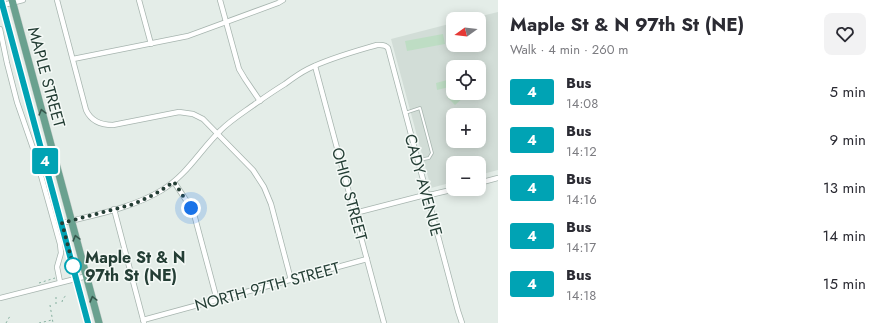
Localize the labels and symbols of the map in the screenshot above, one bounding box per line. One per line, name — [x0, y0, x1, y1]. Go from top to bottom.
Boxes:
north arrow — [446, 12, 486, 52]
street label: MAPLE STREET — [22, 24, 71, 131]
one-way arrow — [38, 109, 47, 116]
street label: CADY AVENUE — [399, 131, 448, 239]
street label: OHIO STREET — [326, 145, 373, 244]
line badge: 4 — [32, 148, 58, 174]
your location — [181, 198, 201, 218]
one-way arrow — [72, 235, 81, 242]
place label: Maple St & N 97th St (NE) — [85, 246, 185, 287]
street label: NORTH 97TH STREET — [192, 256, 343, 317]
marker: Maple St & N 97th St (NE) — [64, 257, 82, 275]
one-way arrow — [89, 296, 98, 303]

